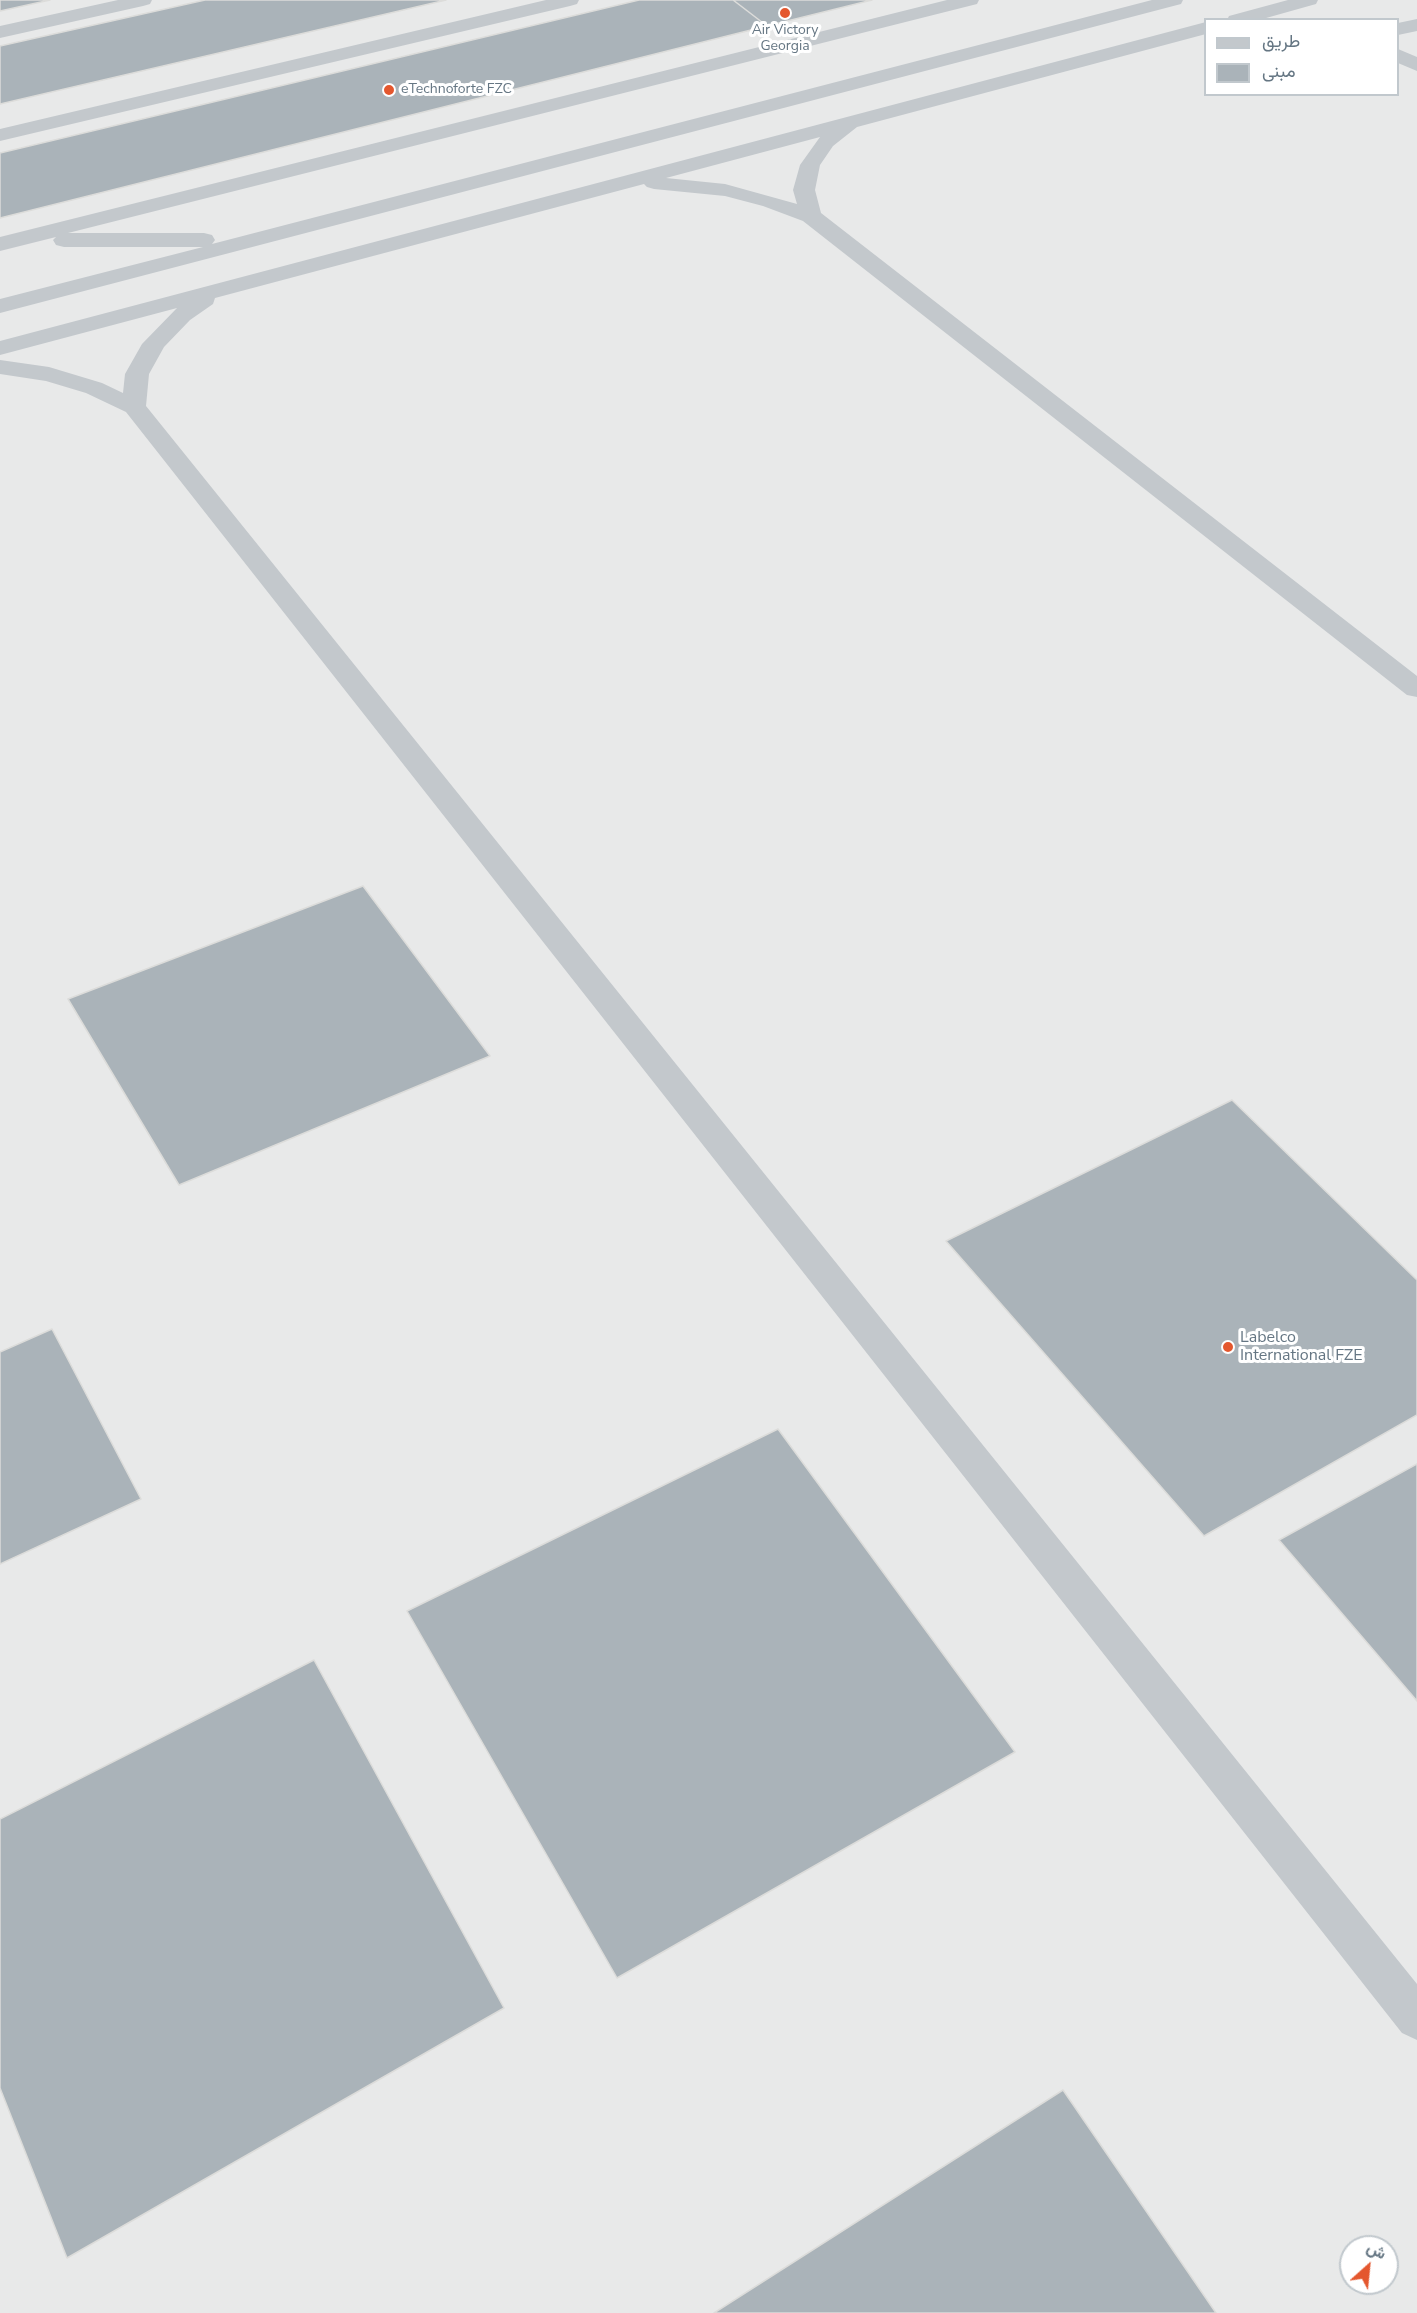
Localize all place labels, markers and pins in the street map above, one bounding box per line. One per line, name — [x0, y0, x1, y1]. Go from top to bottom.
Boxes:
marker: Air Victory Georgia — [778, 6, 792, 20]
place label: Air Victory Georgia — [752, 23, 818, 56]
place label: eTechnoforte FZC — [401, 82, 512, 98]
marker: eTechnoforte FZC — [382, 83, 396, 97]
place label: Labelco International FZE — [1240, 1328, 1362, 1366]
marker: Labelco International FZE — [1221, 1340, 1235, 1354]

